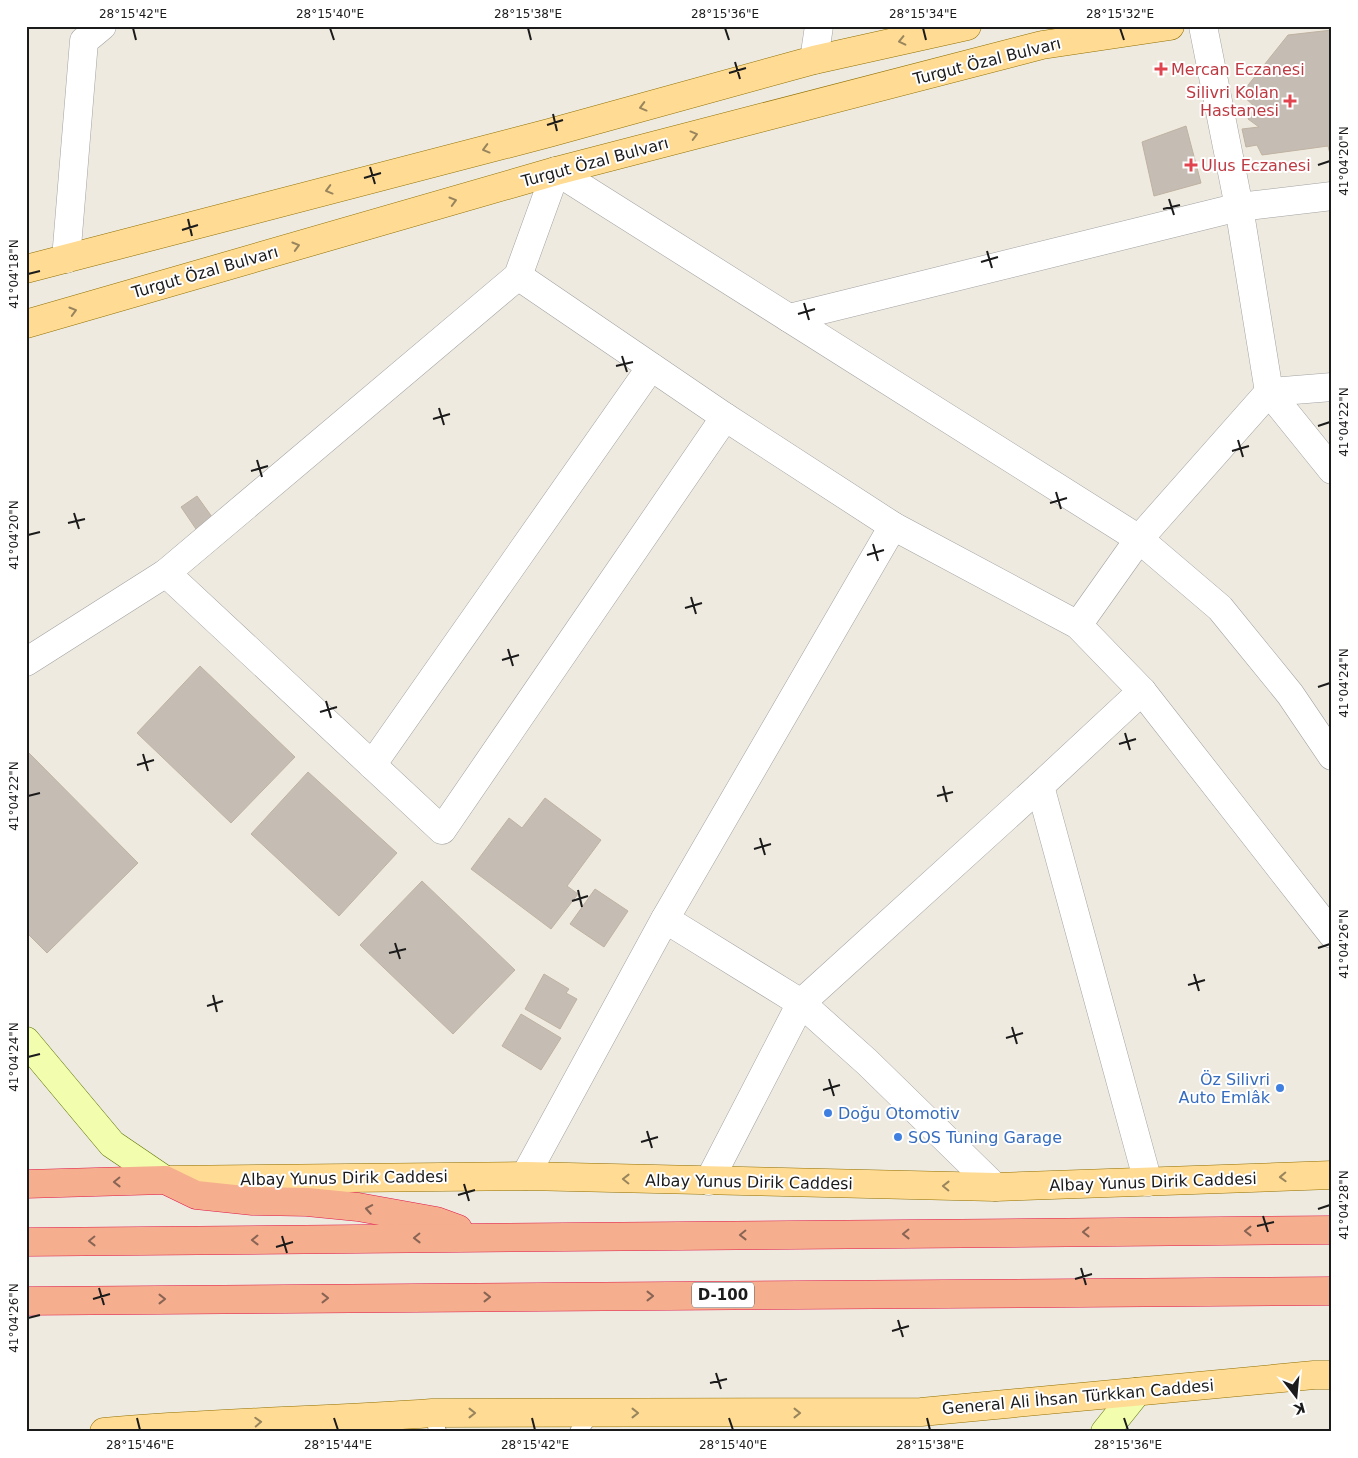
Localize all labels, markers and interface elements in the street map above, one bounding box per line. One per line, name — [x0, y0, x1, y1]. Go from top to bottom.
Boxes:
text: 28°15'42"E — [99, 7, 167, 21]
text: 28°15'40"E — [296, 7, 364, 21]
text: 28°15'38"E — [494, 7, 562, 21]
text: 28°15'36"E — [691, 7, 759, 21]
text: 28°15'34"E — [889, 7, 957, 21]
text: 28°15'32"E — [1086, 7, 1154, 21]
street label: Turgut Özal Bulvarı — [910, 33, 1063, 89]
one-way arrow — [898, 35, 907, 46]
place label: Mercan Eczanesi — [1171, 60, 1305, 79]
marker: Mercan Eczanesi — [1155, 63, 1167, 75]
place label: Silivri Kolan Hastanesi — [1186, 83, 1279, 120]
marker: Silivri Kolan Hastanesi — [1283, 94, 1297, 108]
one-way arrow — [640, 102, 648, 112]
text: 41°04'20"N — [1337, 126, 1351, 196]
one-way arrow — [689, 131, 697, 141]
street label: Turgut Özal Bulvarı — [518, 133, 671, 191]
one-way arrow — [483, 144, 491, 154]
place label: Ulus Eczanesi — [1201, 156, 1311, 175]
marker: Ulus Eczanesi — [1185, 159, 1197, 171]
one-way arrow — [326, 185, 334, 195]
one-way arrow — [448, 196, 457, 207]
text: 41°04'18"N — [7, 239, 21, 309]
one-way arrow — [292, 241, 301, 252]
street label: Turgut Özal Bulvarı — [129, 242, 280, 302]
one-way arrow — [68, 306, 77, 316]
text: 41°04'22"N — [1337, 387, 1351, 457]
text: 41°04'20"N — [7, 500, 21, 570]
text: 41°04'24"N — [1337, 648, 1351, 718]
text: 41°04'22"N — [7, 761, 21, 831]
text: 41°04'26"N — [1337, 909, 1351, 979]
text: 41°04'24"N — [7, 1022, 21, 1092]
place label: Öz Silivri Auto Emlâk — [1179, 1070, 1271, 1107]
marker: Öz Silivri Auto Emlâk — [1274, 1082, 1286, 1094]
place label: Doğu Otomotiv — [838, 1104, 960, 1123]
marker: Doğu Otomotiv — [822, 1107, 834, 1119]
place label: SOS Tuning Garage — [908, 1128, 1062, 1147]
marker: SOS Tuning Garage — [892, 1131, 904, 1143]
street label: Albay Yunus Dirik Caddesi — [240, 1167, 448, 1189]
street label: Albay Yunus Dirik Caddesi — [1049, 1169, 1257, 1195]
text: 41°04'28"N — [1337, 1170, 1351, 1240]
street label: Albay Yunus Dirik Caddesi — [645, 1171, 853, 1193]
one-way arrow — [1279, 1172, 1286, 1182]
one-way arrow — [622, 1174, 630, 1184]
one-way arrow — [112, 1176, 120, 1187]
one-way arrow — [941, 1181, 949, 1191]
one-way arrow — [364, 1205, 373, 1215]
one-way arrow — [1244, 1226, 1252, 1236]
one-way arrow — [1081, 1227, 1089, 1237]
one-way arrow — [901, 1228, 909, 1239]
one-way arrow — [739, 1230, 746, 1240]
one-way arrow — [413, 1233, 421, 1243]
one-way arrow — [251, 1235, 258, 1245]
one-way arrow — [88, 1236, 96, 1246]
road number: D-100 — [692, 1282, 754, 1308]
text: 41°04'26"N — [7, 1283, 21, 1353]
one-way arrow — [646, 1291, 654, 1301]
one-way arrow — [484, 1292, 492, 1302]
one-way arrow — [322, 1293, 329, 1303]
one-way arrow — [159, 1294, 167, 1304]
north arrow — [1270, 1370, 1320, 1420]
street label: General Ali İhsan Türkkan Caddesi — [941, 1376, 1215, 1418]
text: K — [1291, 1399, 1307, 1418]
one-way arrow — [469, 1408, 477, 1418]
one-way arrow — [632, 1408, 639, 1418]
one-way arrow — [794, 1408, 802, 1418]
one-way arrow — [254, 1417, 262, 1428]
text: 28°15'46"E — [106, 1438, 174, 1452]
text: 28°15'44"E — [304, 1438, 372, 1452]
text: 28°15'42"E — [501, 1438, 569, 1452]
text: 28°15'40"E — [699, 1438, 767, 1452]
text: 28°15'38"E — [896, 1438, 964, 1452]
text: 28°15'36"E — [1094, 1438, 1162, 1452]

